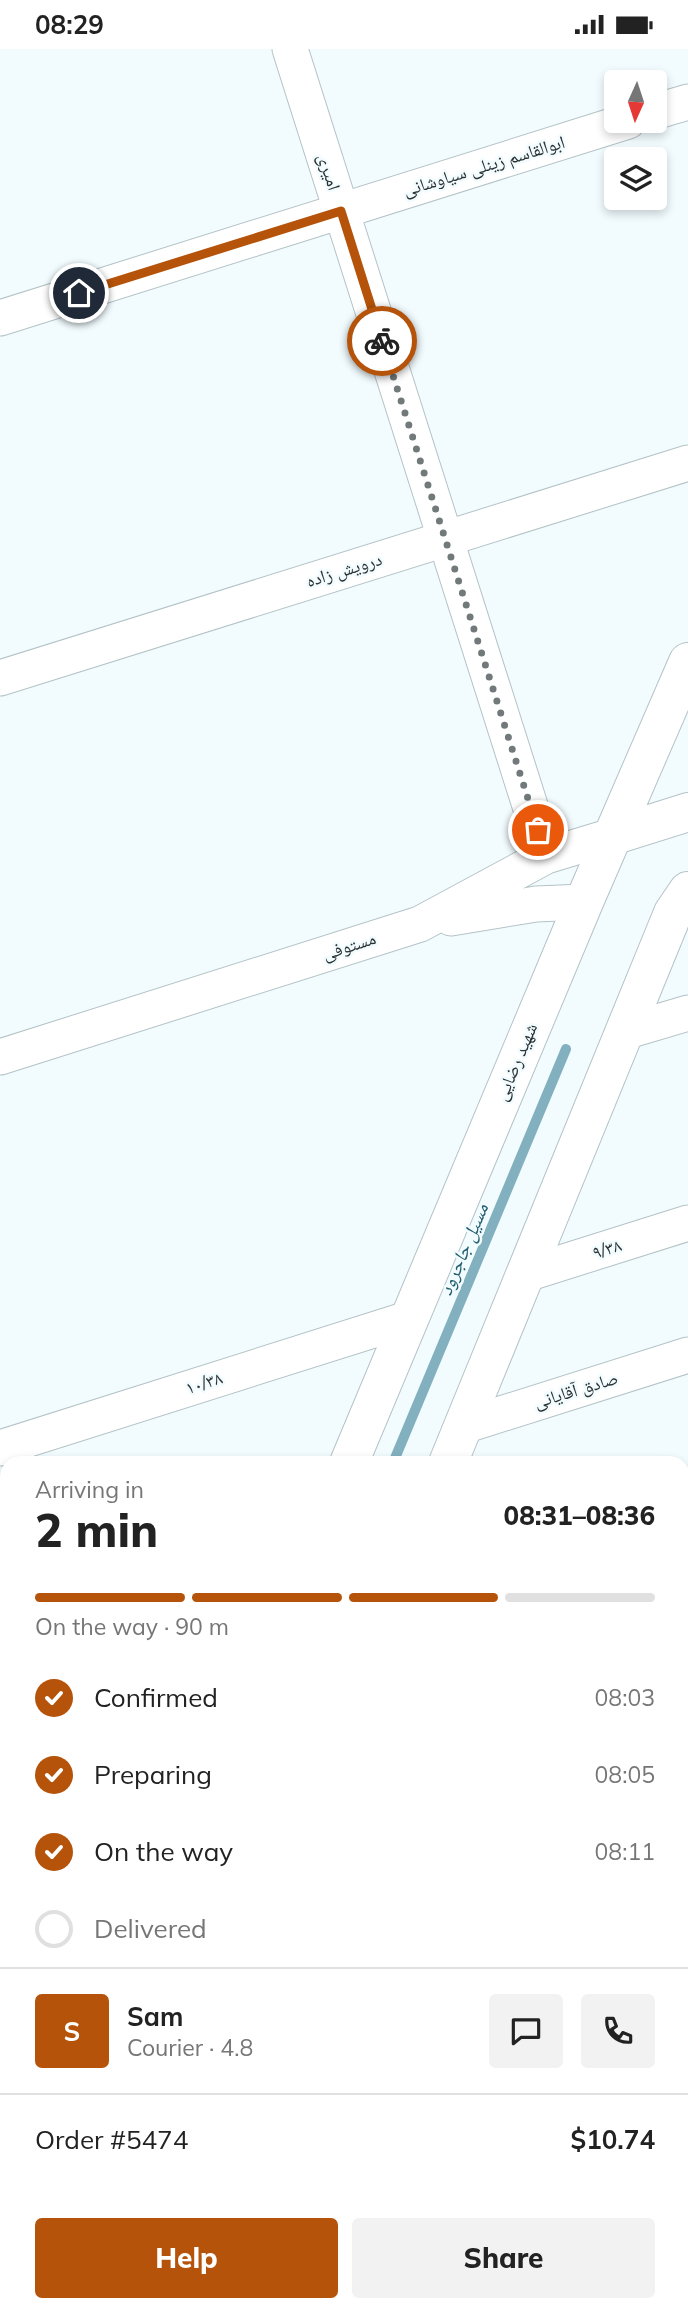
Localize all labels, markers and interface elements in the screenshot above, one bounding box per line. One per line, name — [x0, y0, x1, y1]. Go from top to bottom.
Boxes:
text: 08:29 — [35, 8, 104, 41]
north arrow — [604, 70, 667, 133]
map controls — [604, 70, 667, 210]
street label: ابوالقاسم زینلی سیاوشانی — [400, 130, 568, 202]
button: layers — [604, 147, 667, 210]
street label: امیری — [313, 151, 346, 193]
pin — [49, 263, 109, 323]
icon: home — [60, 274, 98, 312]
courier — [347, 306, 417, 376]
icon: bike — [363, 322, 401, 360]
street label: درویش زاده — [303, 547, 385, 592]
pin — [508, 800, 568, 860]
icon: bag — [519, 811, 557, 849]
street label: مستوفی — [319, 926, 379, 965]
street label: شهید رضایی — [489, 1019, 542, 1104]
water label: مسیل جاجرود — [433, 1199, 493, 1299]
street label: ۹/۳۸ — [589, 1233, 624, 1264]
street label: ۱۰/۳۸ — [182, 1366, 225, 1399]
street label: صادق آقایانی — [531, 1366, 621, 1413]
text: Arriving in — [35, 1475, 144, 1504]
text: 08:31–08:36 — [504, 1499, 655, 1532]
text: 2 min — [35, 1501, 158, 1559]
text: On the way · 90 m — [35, 1612, 229, 1641]
icon: check — [35, 1679, 73, 1717]
text: Confirmed — [94, 1681, 218, 1714]
text: 08:03 — [595, 1683, 655, 1712]
icon: check — [35, 1756, 73, 1794]
text: Preparing — [94, 1758, 212, 1791]
text: 08:05 — [595, 1760, 655, 1789]
icon: check — [35, 1833, 73, 1871]
text: On the way — [94, 1835, 233, 1868]
text: 08:11 — [595, 1837, 655, 1866]
text: Delivered — [94, 1912, 207, 1945]
button: chat — [489, 1994, 563, 2068]
button: phone — [581, 1994, 655, 2068]
text: Sam — [127, 2000, 183, 2033]
text: S — [64, 2015, 80, 2048]
text: Courier · 4.8 — [127, 2033, 253, 2062]
text: Order #5474 — [35, 2123, 188, 2156]
text: $10.74 — [571, 2123, 655, 2156]
button: Help — [35, 2218, 338, 2298]
button: Share — [352, 2218, 655, 2298]

